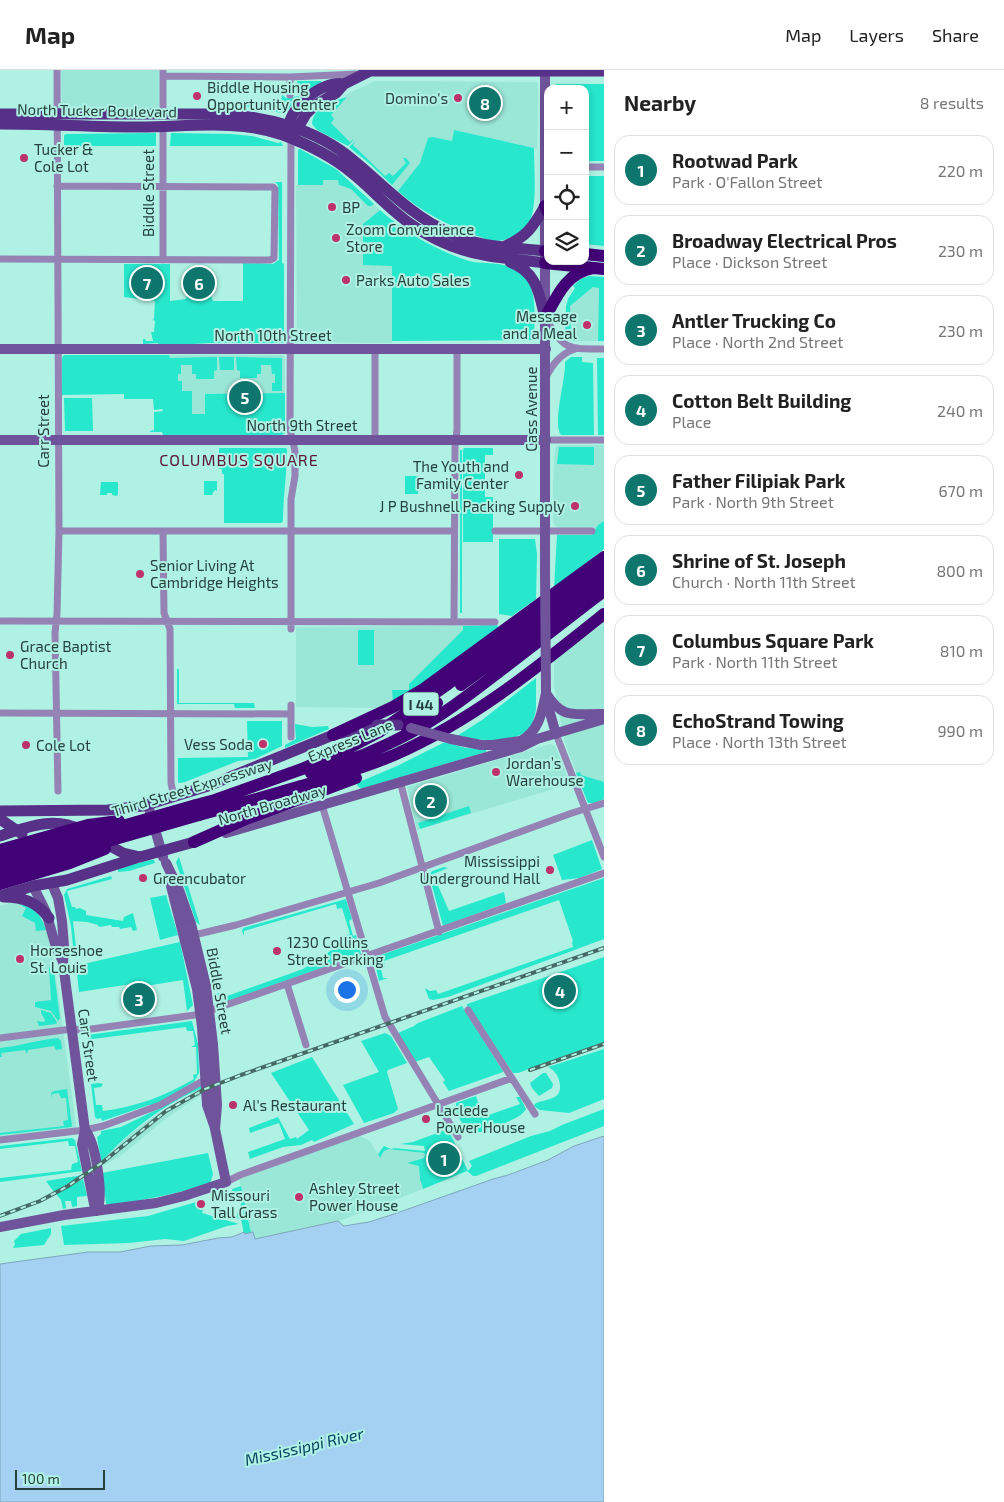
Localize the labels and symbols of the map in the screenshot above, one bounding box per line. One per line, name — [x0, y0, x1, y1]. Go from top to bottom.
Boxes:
place label: Biddle Housing Opportunity Center — [207, 78, 337, 113]
pin: 8 — [469, 84, 501, 122]
place label: Domino's — [385, 89, 448, 107]
marker: Biddle Housing Opportunity Center — [191, 90, 203, 102]
marker: Domino's — [452, 92, 464, 104]
street label: North Tucker Boulevard — [17, 100, 177, 120]
place label: Tucker & Cole Lot — [34, 140, 93, 175]
street label: Biddle Street — [139, 149, 157, 237]
marker: Tucker & Cole Lot — [18, 152, 30, 164]
place label: BP — [342, 198, 360, 216]
marker: BP — [326, 201, 338, 213]
place label: Zoom Convenience Store — [346, 220, 474, 255]
marker: Zoom Convenience Store — [330, 232, 342, 244]
pin: 7 — [131, 264, 163, 302]
pin: 6 — [183, 264, 215, 302]
place label: Parks Auto Sales — [356, 271, 470, 289]
marker: Parks Auto Sales — [340, 274, 352, 286]
place label: Message and a Meal — [503, 307, 578, 342]
marker: Message and a Meal — [581, 319, 593, 331]
street label: North 10th Street — [214, 326, 332, 344]
street label: Cass Avenue — [522, 366, 540, 452]
pin: 5 — [229, 378, 261, 416]
street label: Carr Street — [34, 394, 52, 468]
street label: North 9th Street — [247, 416, 358, 434]
district label: COLUMBUS SQUARE — [159, 450, 319, 470]
place label: The Youth and Family Center — [413, 457, 509, 492]
marker: The Youth and Family Center — [513, 469, 525, 481]
place label: J P Bushnell Packing Supply — [379, 497, 565, 515]
marker: J P Bushnell Packing Supply — [569, 500, 581, 512]
place label: Senior Living At Cambridge Heights — [150, 556, 279, 591]
marker: Senior Living At Cambridge Heights — [134, 568, 146, 580]
place label: Grace Baptist Church — [20, 637, 112, 672]
marker: Grace Baptist Church — [4, 649, 16, 661]
road number: I 44 — [404, 692, 438, 716]
street label: Express Lane — [305, 715, 395, 765]
place label: Vess Soda — [184, 735, 253, 753]
place label: Cole Lot — [36, 736, 91, 754]
marker: Vess Soda — [257, 738, 269, 750]
marker: Cole Lot — [20, 739, 32, 751]
street label: Third Street Expressway — [110, 754, 274, 820]
place label: Jordan’s Warehouse — [506, 754, 584, 789]
marker: Jordan’s Warehouse — [490, 766, 502, 778]
street label: North Broadway — [216, 780, 328, 828]
pin: 2 — [415, 782, 447, 820]
place label: Mississippi Underground Hall — [420, 852, 541, 887]
marker: Mississippi Underground Hall — [544, 864, 556, 876]
place label: Greencubator — [153, 869, 246, 887]
marker: Greencubator — [137, 872, 149, 884]
place label: 1230 Collins Street Parking — [287, 933, 384, 968]
place label: Horseshoe St. Louis — [30, 941, 103, 976]
marker: 1230 Collins Street Parking — [271, 945, 283, 957]
street label: Biddle Street — [204, 946, 237, 1036]
marker: Horseshoe St. Louis — [14, 953, 26, 965]
pin: 4 — [544, 972, 576, 1010]
your location — [334, 977, 360, 1003]
pin: 3 — [123, 980, 155, 1018]
street label: Carr Street — [75, 1007, 103, 1083]
place label: Al's Restaurant — [243, 1096, 347, 1114]
marker: Al's Restaurant — [227, 1099, 239, 1111]
place label: Laclede Power House — [436, 1101, 525, 1136]
marker: Laclede Power House — [420, 1113, 432, 1125]
pin: 1 — [428, 1140, 460, 1178]
place label: Ashley Street Power House — [309, 1179, 400, 1214]
place label: Missouri Tall Grass — [211, 1186, 277, 1221]
marker: Ashley Street Power House — [293, 1191, 305, 1203]
marker: Missouri Tall Grass — [195, 1198, 207, 1210]
water label: Mississippi River — [243, 1423, 366, 1469]
scale bar — [15, 1467, 105, 1490]

